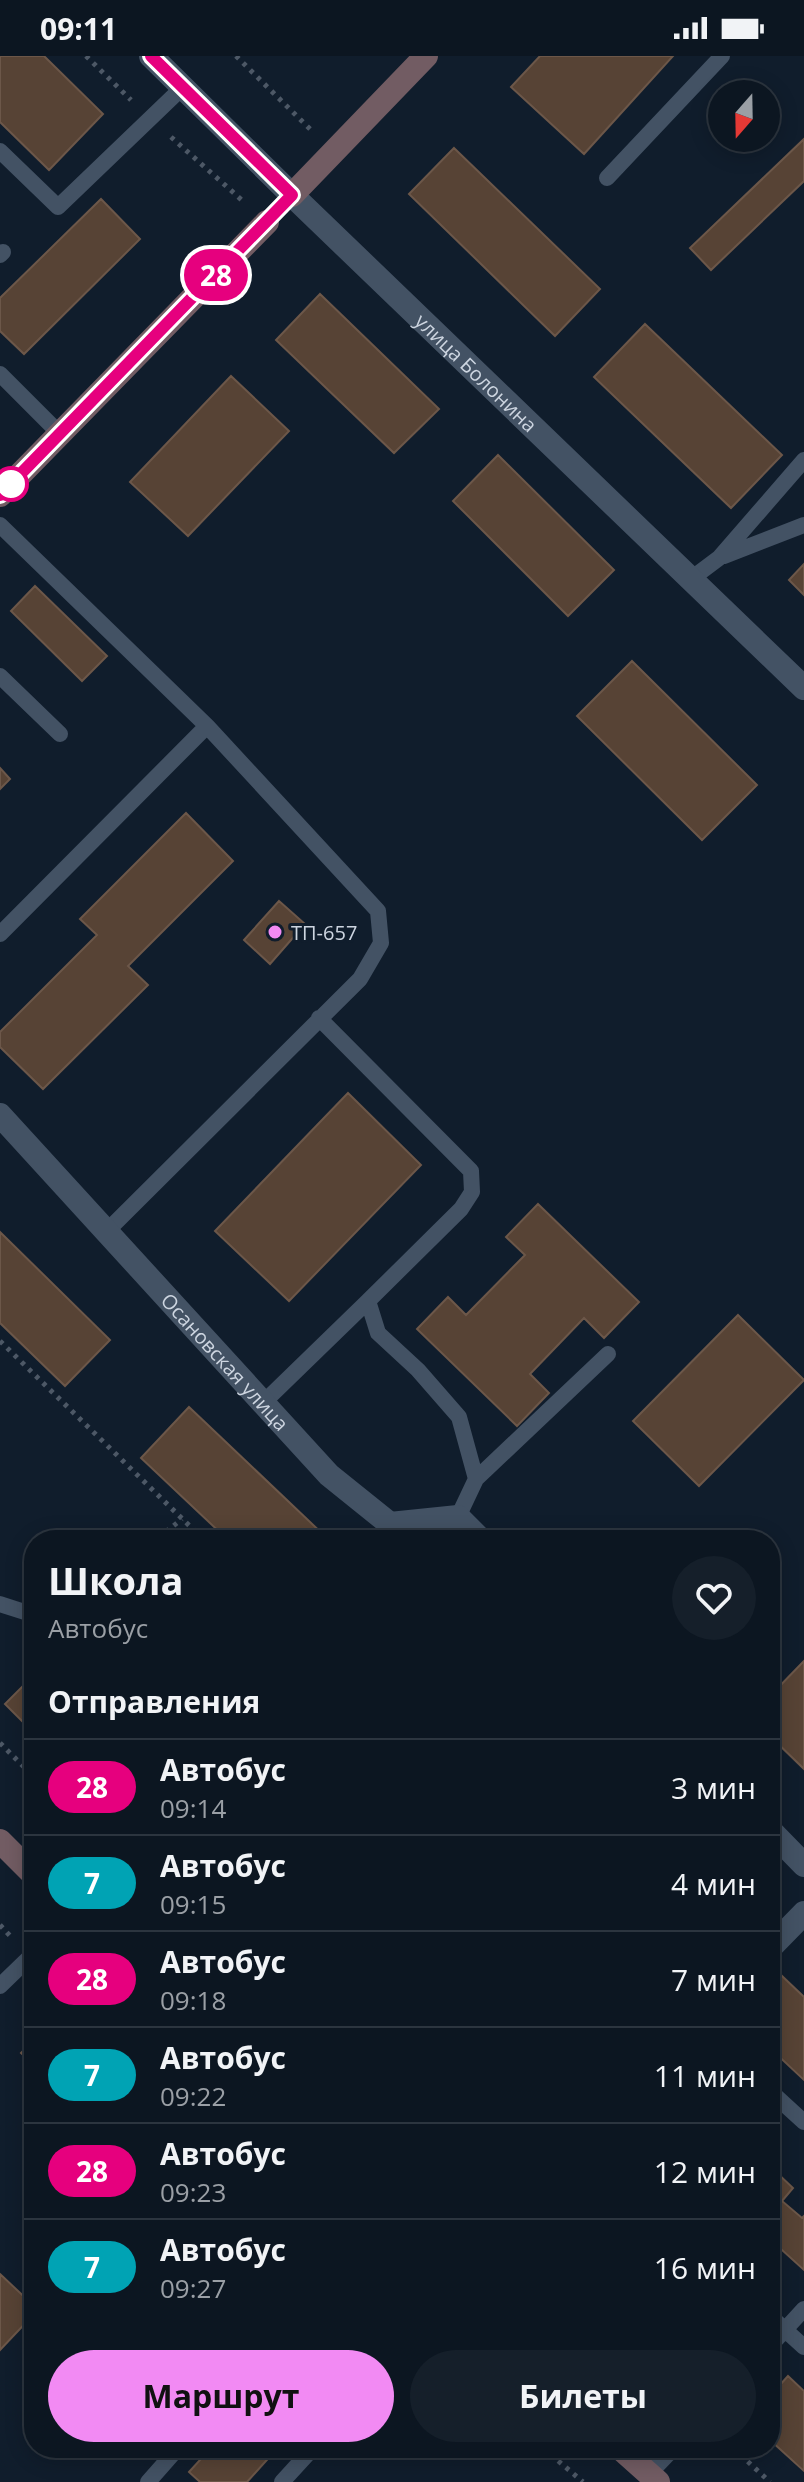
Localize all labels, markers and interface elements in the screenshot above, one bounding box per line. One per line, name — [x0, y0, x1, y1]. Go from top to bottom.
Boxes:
text: 09:11 — [40, 8, 117, 49]
north arrow — [708, 80, 780, 152]
map controls — [708, 80, 780, 152]
line badge: 28 — [180, 249, 252, 301]
text: 28 — [200, 256, 232, 294]
street label: улица Болонина — [409, 307, 543, 438]
unlabelled marker — [0, 467, 28, 501]
place label: ТП-657 — [291, 919, 357, 946]
marker: ТП-657 — [266, 923, 284, 941]
street label: Осановская улица — [155, 1287, 295, 1436]
text: Школа — [48, 1554, 184, 1606]
button: heart — [672, 1556, 756, 1640]
text: Автобус — [48, 1610, 148, 1646]
text: Отправления — [48, 1681, 260, 1722]
text: Автобус — [160, 1749, 286, 1790]
text: 3 мин — [671, 1767, 756, 1808]
text: 28 — [76, 1768, 108, 1806]
text: 09:14 — [160, 1790, 226, 1826]
text: Автобус — [160, 1845, 286, 1886]
text: 4 мин — [671, 1863, 756, 1904]
text: 7 — [84, 1864, 100, 1902]
text: 09:15 — [160, 1886, 226, 1922]
text: Автобус — [160, 1941, 286, 1982]
text: 7 мин — [671, 1959, 756, 2000]
text: 28 — [76, 1960, 108, 1998]
text: 09:18 — [160, 1982, 226, 2018]
text: Автобус — [160, 2037, 286, 2078]
text: 11 мин — [654, 2055, 756, 2096]
text: 7 — [84, 2056, 100, 2094]
text: 09:22 — [160, 2078, 226, 2114]
text: Автобус — [160, 2133, 286, 2174]
text: 12 мин — [654, 2151, 756, 2192]
text: 28 — [76, 2152, 108, 2190]
text: 09:23 — [160, 2174, 226, 2210]
text: Автобус — [160, 2229, 286, 2270]
text: 16 мин — [654, 2247, 756, 2288]
text: 7 — [84, 2248, 100, 2286]
text: 09:27 — [160, 2270, 226, 2306]
button: Маршрут — [48, 2350, 394, 2442]
button: Билеты — [410, 2350, 756, 2442]

